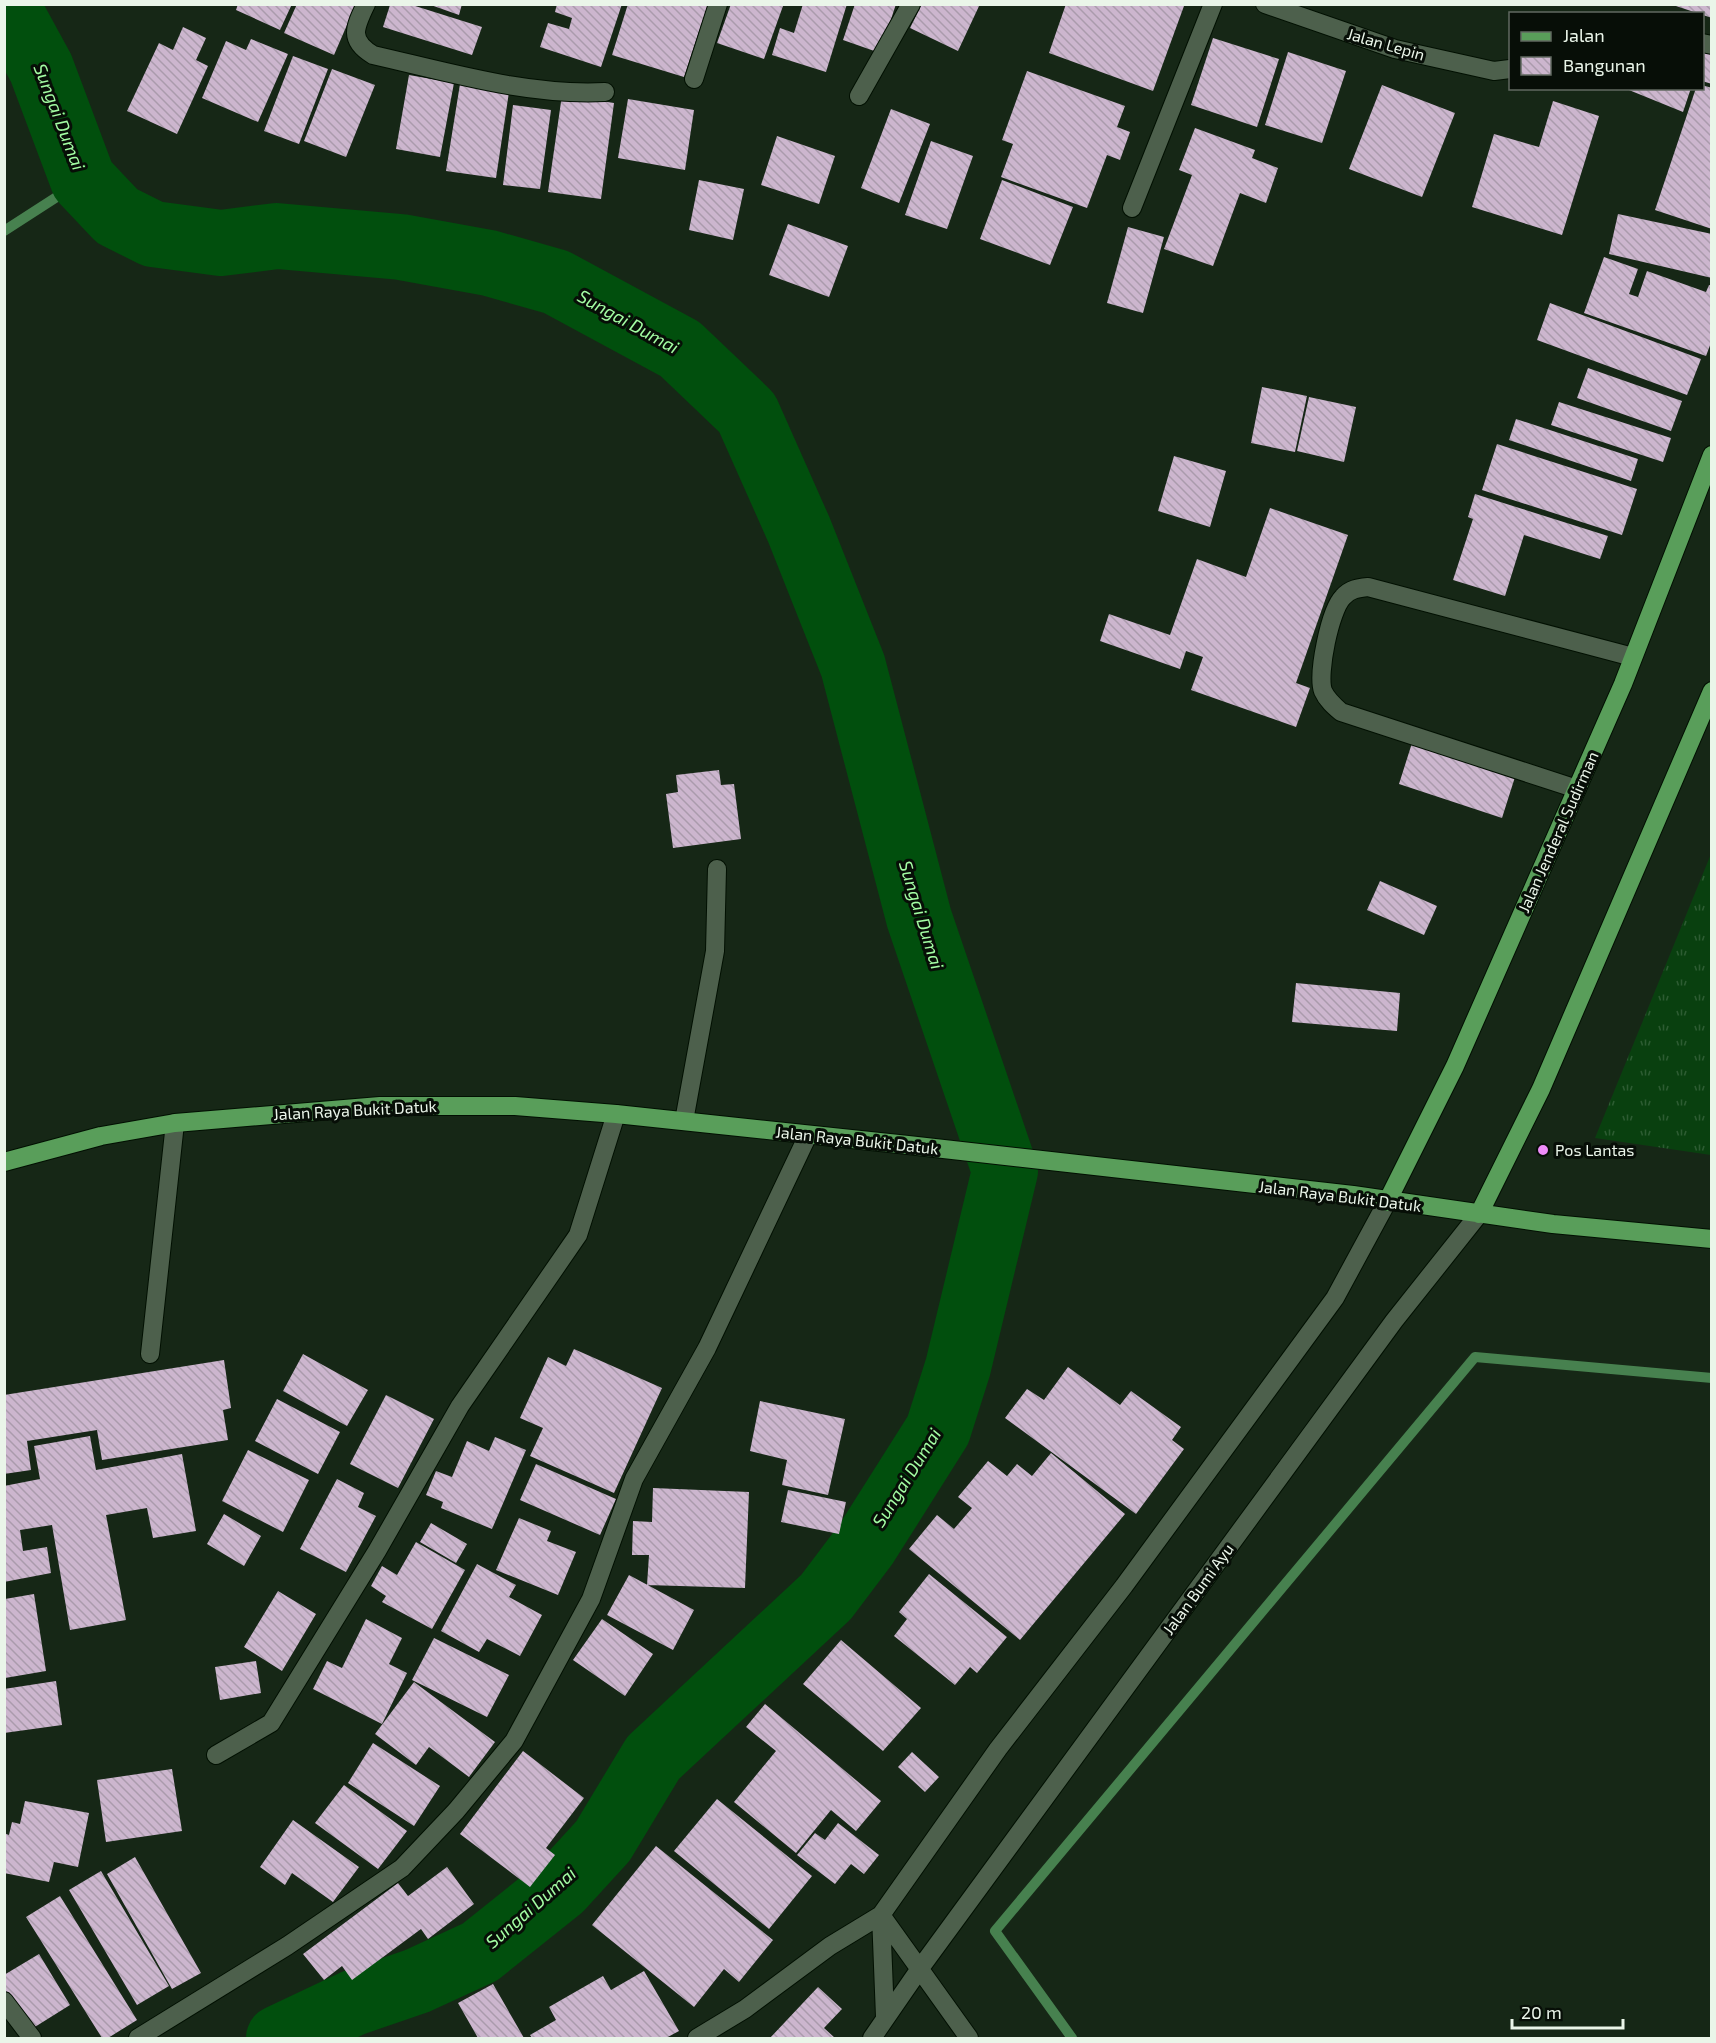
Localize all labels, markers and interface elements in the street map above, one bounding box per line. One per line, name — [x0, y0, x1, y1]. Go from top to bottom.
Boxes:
legend — [1509, 12, 1704, 90]
street label: Jalan Lepin — [1345, 23, 1427, 64]
text: Jalan — [1563, 24, 1605, 46]
text: Bangunan — [1563, 54, 1646, 76]
water label: Sungai Dumai — [30, 60, 91, 174]
water label: Sungai Dumai — [574, 284, 683, 358]
street label: Jalan Jenderal Sudirman — [1513, 748, 1602, 915]
water label: Sungai Dumai — [895, 858, 949, 972]
street label: Jalan Raya Bukit Datuk — [273, 1096, 437, 1123]
street label: Jalan Raya Bukit Datuk — [775, 1122, 939, 1158]
place label: Pos Lantas — [1555, 1140, 1634, 1159]
marker: Pos Lantas — [1536, 1143, 1550, 1157]
street label: Jalan Raya Bukit Datuk — [1258, 1176, 1422, 1215]
water label: Sungai Dumai — [867, 1424, 946, 1531]
street label: Jalan Bumi Ayu — [1158, 1539, 1237, 1638]
water label: Sungai Dumai — [481, 1862, 580, 1952]
scale bar — [1512, 1992, 1623, 2030]
text: 20 m — [1521, 2001, 1562, 2023]

